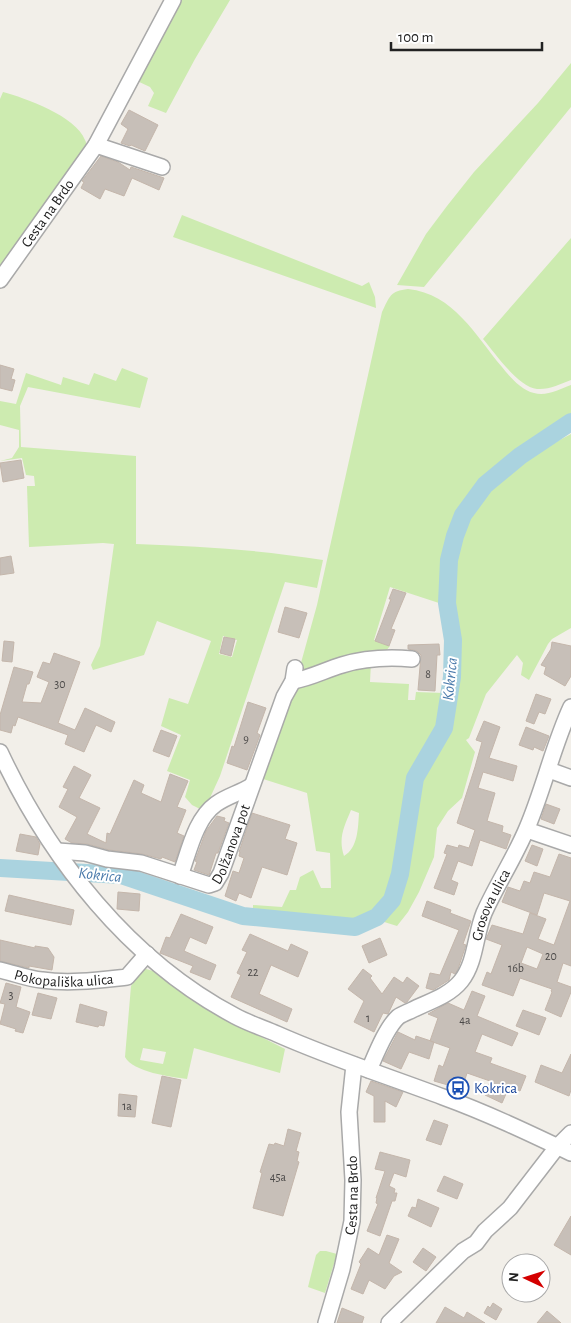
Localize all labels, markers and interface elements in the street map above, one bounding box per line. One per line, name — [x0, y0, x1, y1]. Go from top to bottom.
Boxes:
scale bar — [391, 20, 542, 52]
text: 100 m — [398, 30, 433, 45]
street label: Cesta na Brdo — [18, 177, 77, 250]
water label: Kokrica — [440, 657, 460, 701]
house number: 8 — [425, 668, 431, 680]
house number: 30 — [54, 678, 66, 690]
house number: 9 — [243, 733, 249, 745]
street label: Dolžanova pot — [209, 802, 253, 887]
water label: Kokrica — [78, 865, 122, 885]
street label: Grosova ulica — [469, 866, 513, 942]
house number: 20 — [545, 950, 557, 962]
house number: 16b — [508, 962, 524, 974]
house number: 22 — [248, 966, 259, 978]
street label: Pokopališka ulica — [13, 967, 114, 989]
house number: 3 — [9, 989, 14, 1001]
house number: 1 — [366, 1012, 370, 1024]
house number: 4a — [459, 1014, 471, 1026]
bus stop icon: Kokrica — [446, 1076, 470, 1100]
place label: Kokrica — [474, 1081, 517, 1096]
house number: 1a — [122, 1100, 132, 1112]
street label: Cesta na Brdo — [342, 1155, 361, 1236]
house number: 45a — [270, 1171, 287, 1183]
north arrow — [501, 1253, 551, 1303]
text: N — [507, 1272, 521, 1283]

